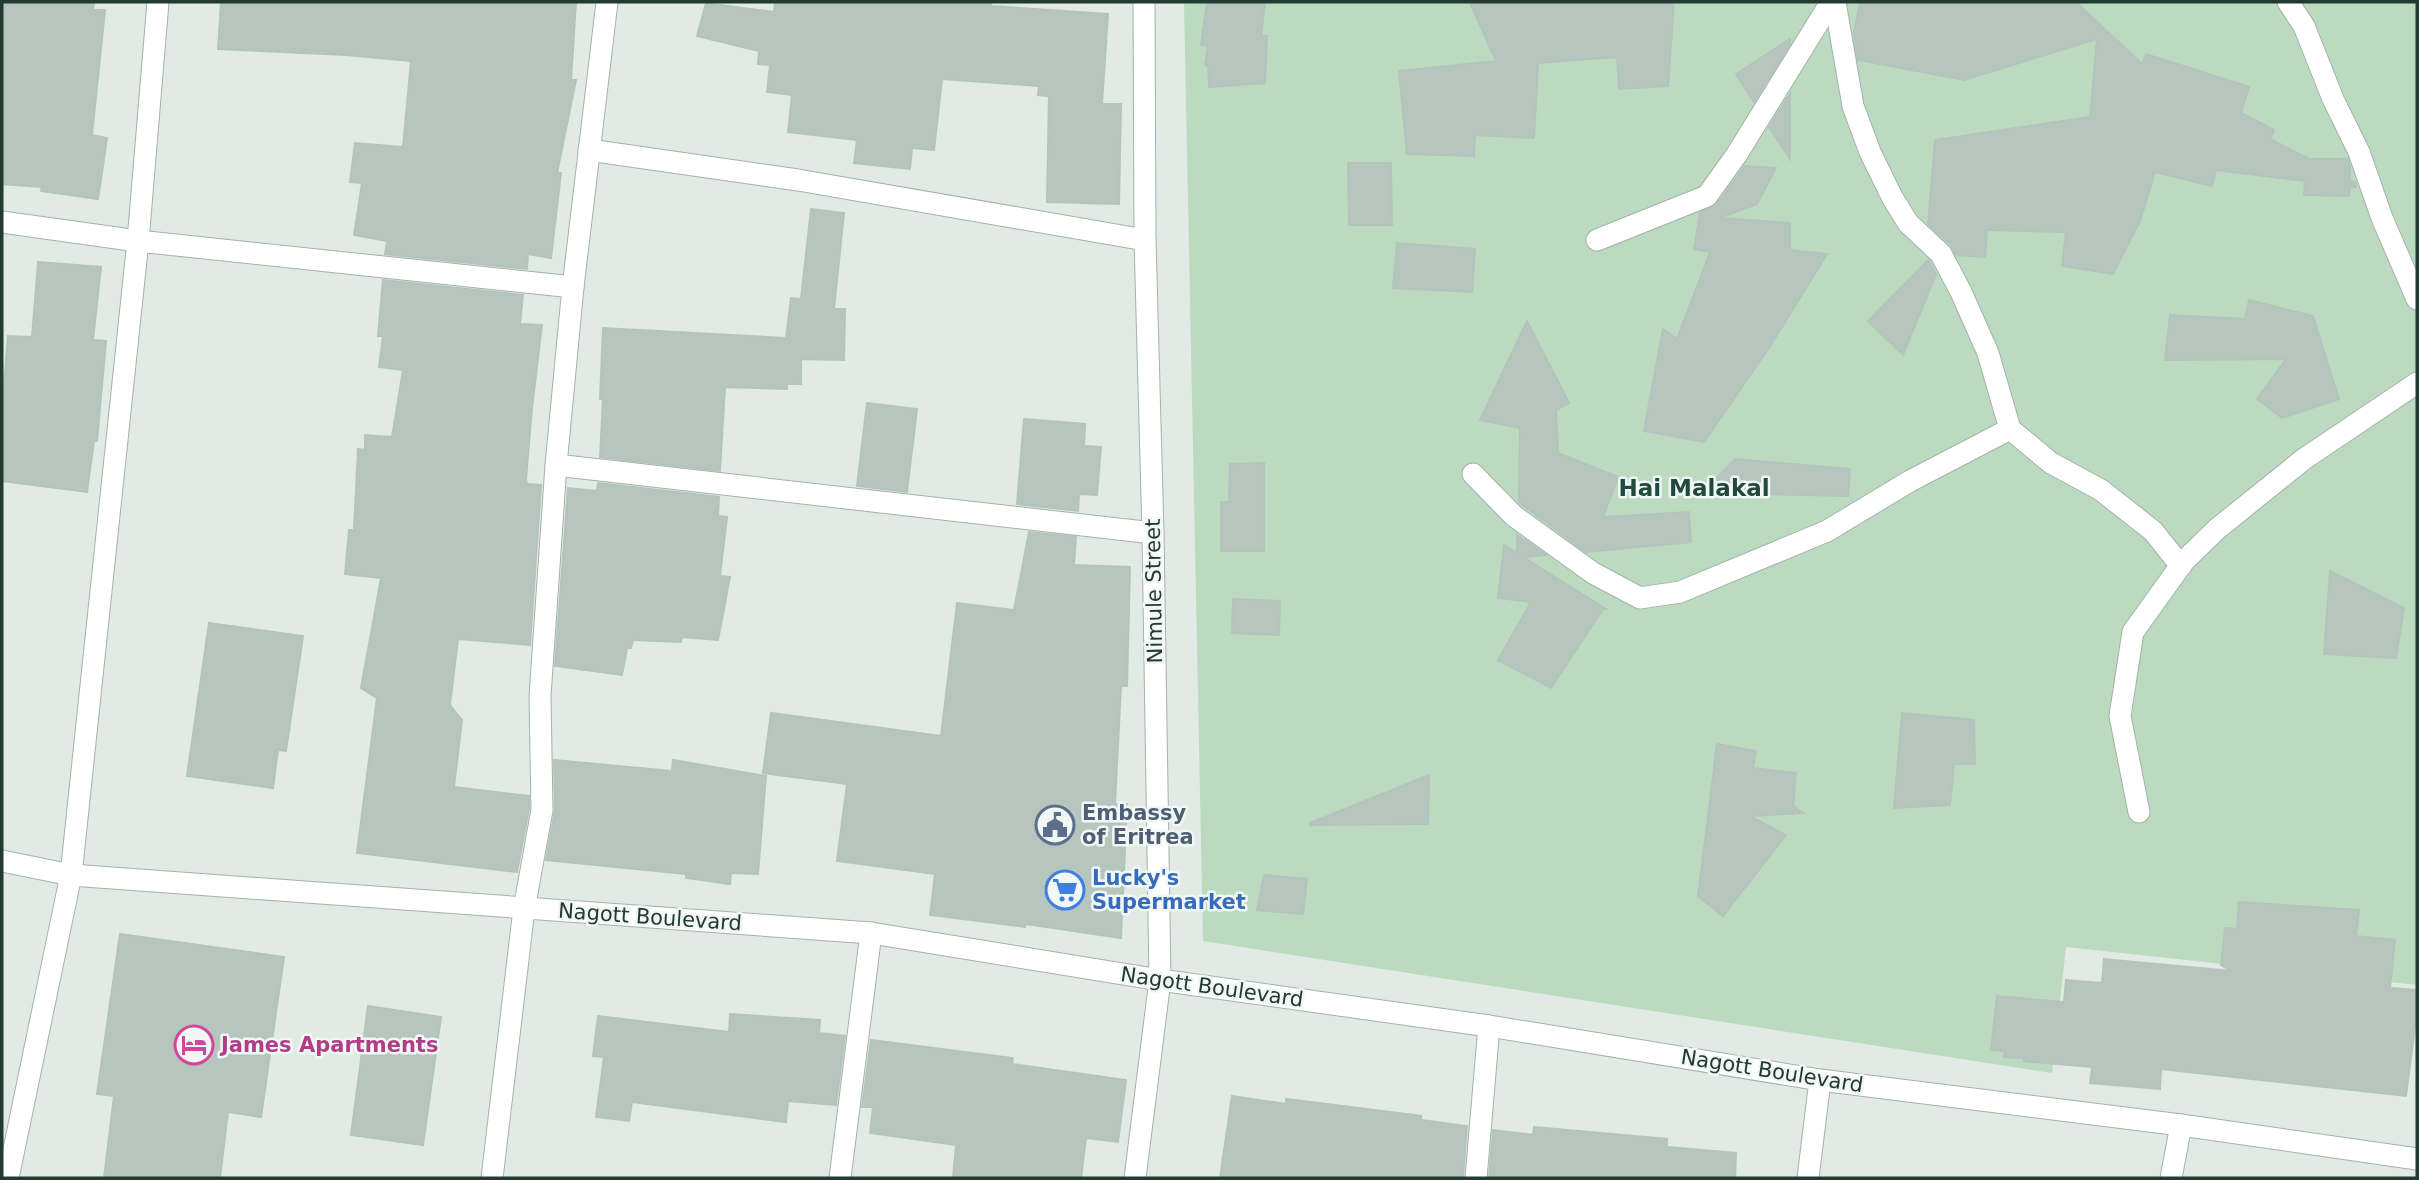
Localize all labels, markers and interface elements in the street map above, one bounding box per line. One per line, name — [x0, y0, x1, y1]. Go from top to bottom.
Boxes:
district label: Hai Malakal — [1618, 475, 1770, 501]
street label: Nimule Street — [1141, 519, 1167, 663]
place label: Embassy of Eritrea — [1082, 801, 1194, 849]
public building icon: Embassy of Eritrea — [1034, 804, 1076, 846]
place label: Lucky's Supermarket — [1092, 866, 1246, 914]
supermarket icon: Lucky's Supermarket — [1044, 869, 1086, 911]
street label: Nagott Boulevard — [557, 899, 743, 935]
street label: Nagott Boulevard — [1119, 962, 1305, 1012]
hotel icon: James Apartments — [173, 1024, 215, 1066]
place label: James Apartments — [219, 1033, 438, 1057]
street label: Nagott Boulevard — [1679, 1045, 1865, 1097]

